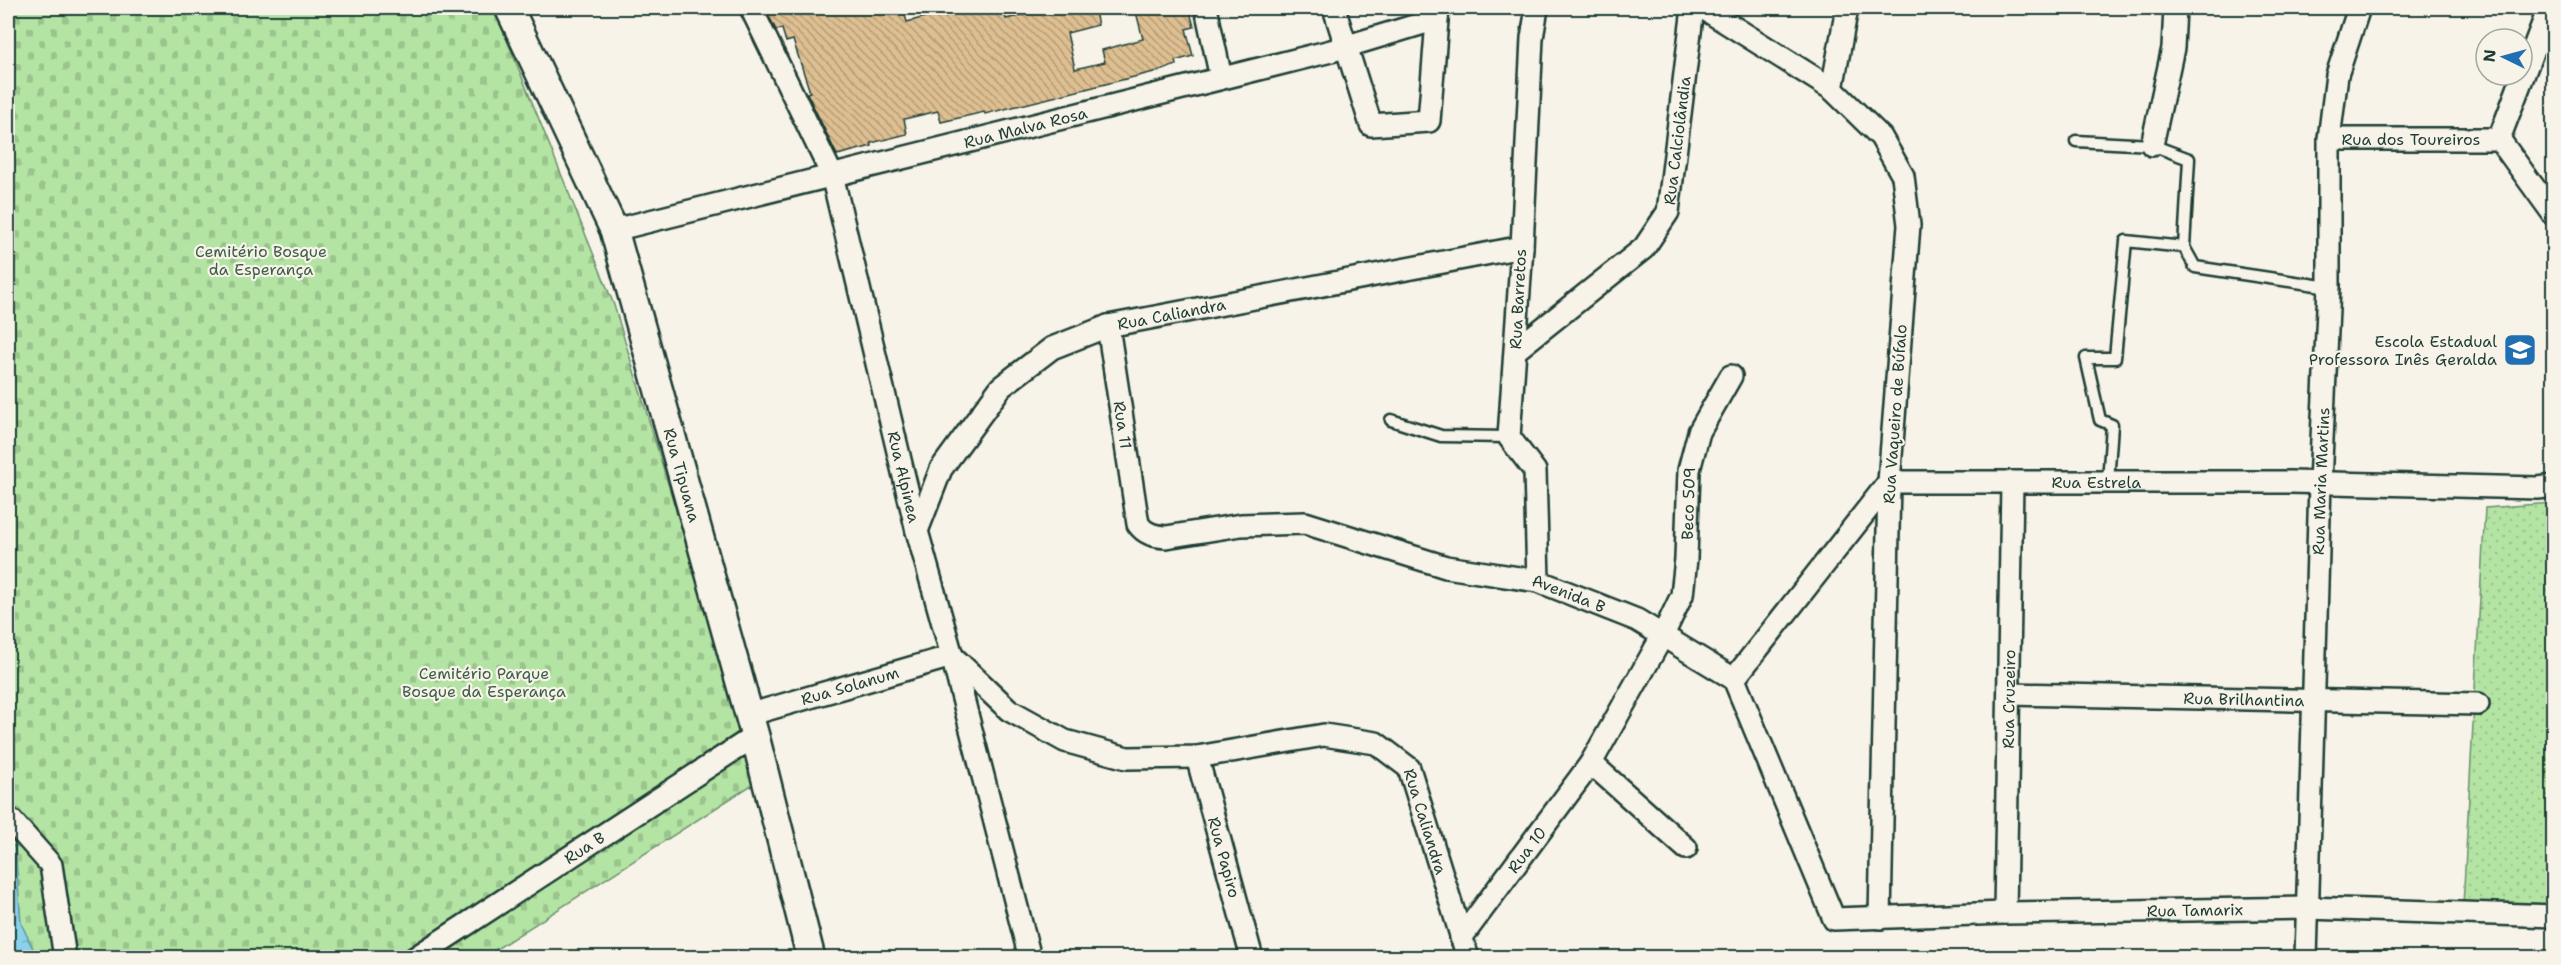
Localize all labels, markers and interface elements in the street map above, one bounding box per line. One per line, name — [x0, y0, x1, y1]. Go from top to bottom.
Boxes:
north arrow — [2474, 27, 2534, 87]
text: N — [2479, 49, 2501, 63]
street label: Rua Calciolândia — [1658, 75, 1695, 206]
street label: Rua Malva Rosa — [962, 102, 1089, 153]
street label: Rua dos Toureiros — [2342, 129, 2480, 150]
park label: Cemitério Bosque da Esperança — [195, 241, 327, 280]
street label: Rua Barretos — [1505, 248, 1531, 350]
street label: Rua Caliandra — [1115, 293, 1227, 335]
street label: Rua Vaqueiro de Búfalo — [1878, 323, 1912, 505]
place label: Escola Estadual Professora Inês Geralda — [2309, 331, 2497, 370]
school or university icon: Escola Estadual Professora Inês Geralda — [2502, 332, 2538, 368]
street label: Rua 11 — [1109, 400, 1137, 450]
street label: Rua Maria Martins — [2307, 407, 2334, 555]
street label: Rua Tipuana — [659, 426, 705, 525]
street label: Rua Alpinea — [883, 429, 925, 525]
street label: Beco 509 — [1676, 467, 1700, 540]
street label: Rua Estrela — [2052, 472, 2141, 493]
street label: Avenida B — [1531, 570, 1609, 617]
street label: Rua Cruzeiro — [1997, 649, 2020, 749]
street label: Rua Solanum — [798, 661, 901, 710]
park label: Cemitério Parque Bosque da Esperança — [402, 663, 566, 702]
street label: Rua Brilhantina — [2183, 687, 2305, 711]
street label: Rua Caliandra — [1399, 766, 1452, 877]
street label: Rua Papiro — [1203, 814, 1246, 900]
street label: Rua 10 — [1502, 822, 1551, 877]
street label: Rua B — [560, 827, 609, 869]
street label: Rua Tamarix — [2146, 899, 2243, 921]

